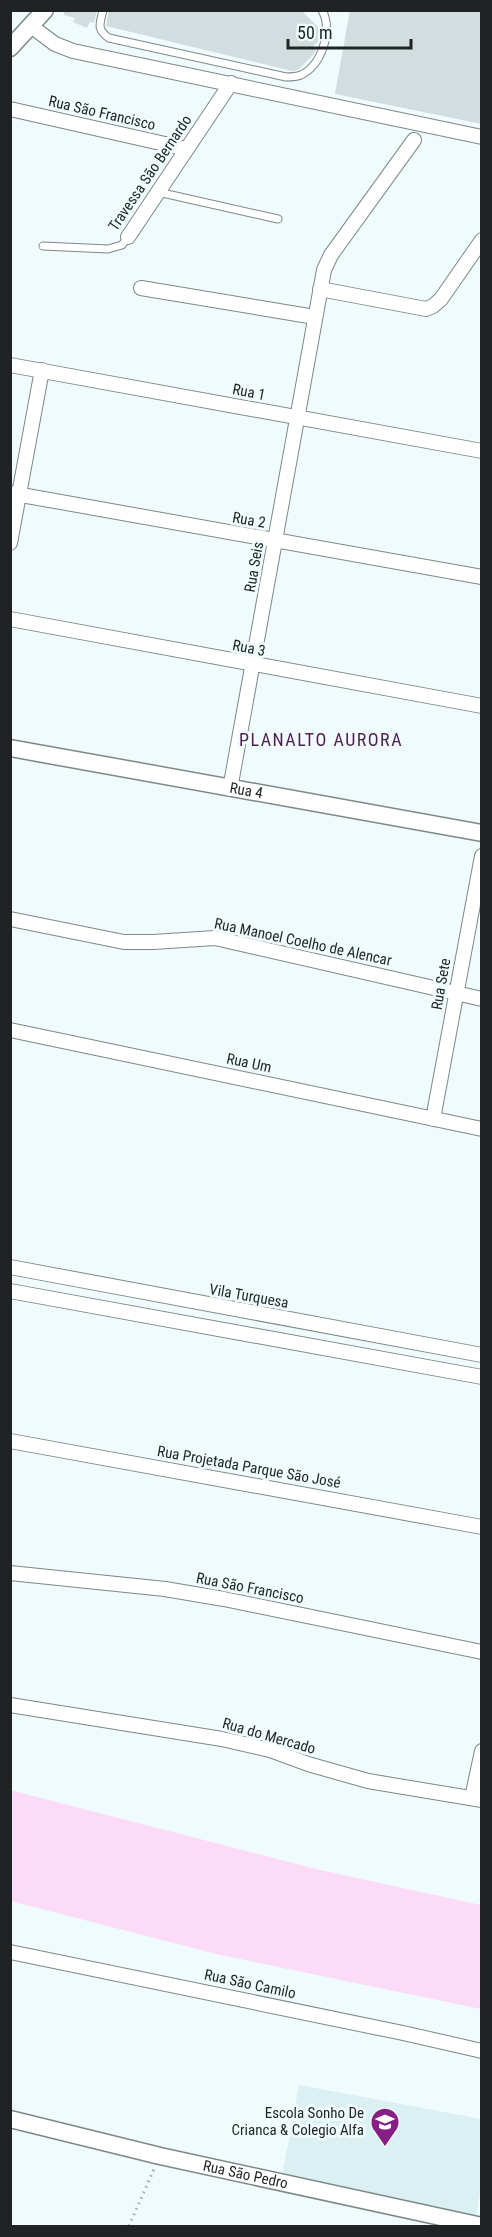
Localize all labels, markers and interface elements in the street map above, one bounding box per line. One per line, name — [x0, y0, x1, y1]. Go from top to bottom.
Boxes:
scale bar — [288, 12, 411, 50]
text: 50 m — [297, 22, 332, 43]
street label: Rua São Francisco — [47, 92, 157, 134]
street label: Travessa São Bernardo — [105, 112, 195, 234]
street label: Rua 1 — [231, 380, 267, 404]
street label: Rua 2 — [231, 508, 267, 532]
street label: Rua Seis — [241, 540, 267, 594]
street label: Rua 3 — [231, 636, 267, 660]
district label: PLANALTO AURORA — [239, 729, 403, 750]
street label: Rua 4 — [228, 779, 264, 802]
street label: Rua Manoel Coelho de Alencar — [213, 914, 394, 970]
street label: Rua Sete — [428, 957, 454, 1011]
street label: Rua Um — [225, 1049, 273, 1077]
street label: Vila Turquesa — [208, 1280, 290, 1312]
street label: Rua Projetada Parque São José — [156, 1442, 342, 1492]
street label: Rua São Francisco — [195, 1569, 305, 1607]
street label: Rua do Mercado — [220, 1714, 318, 1758]
street label: Rua São Camilo — [203, 1966, 297, 2002]
place label: Escola Sonho De Crianca & Colegio Alfa — [232, 2104, 364, 2139]
school or university icon: Escola Sonho De Crianca & Colegio Alfa — [369, 2106, 401, 2148]
street label: Rua São Pedro — [201, 2157, 290, 2193]

